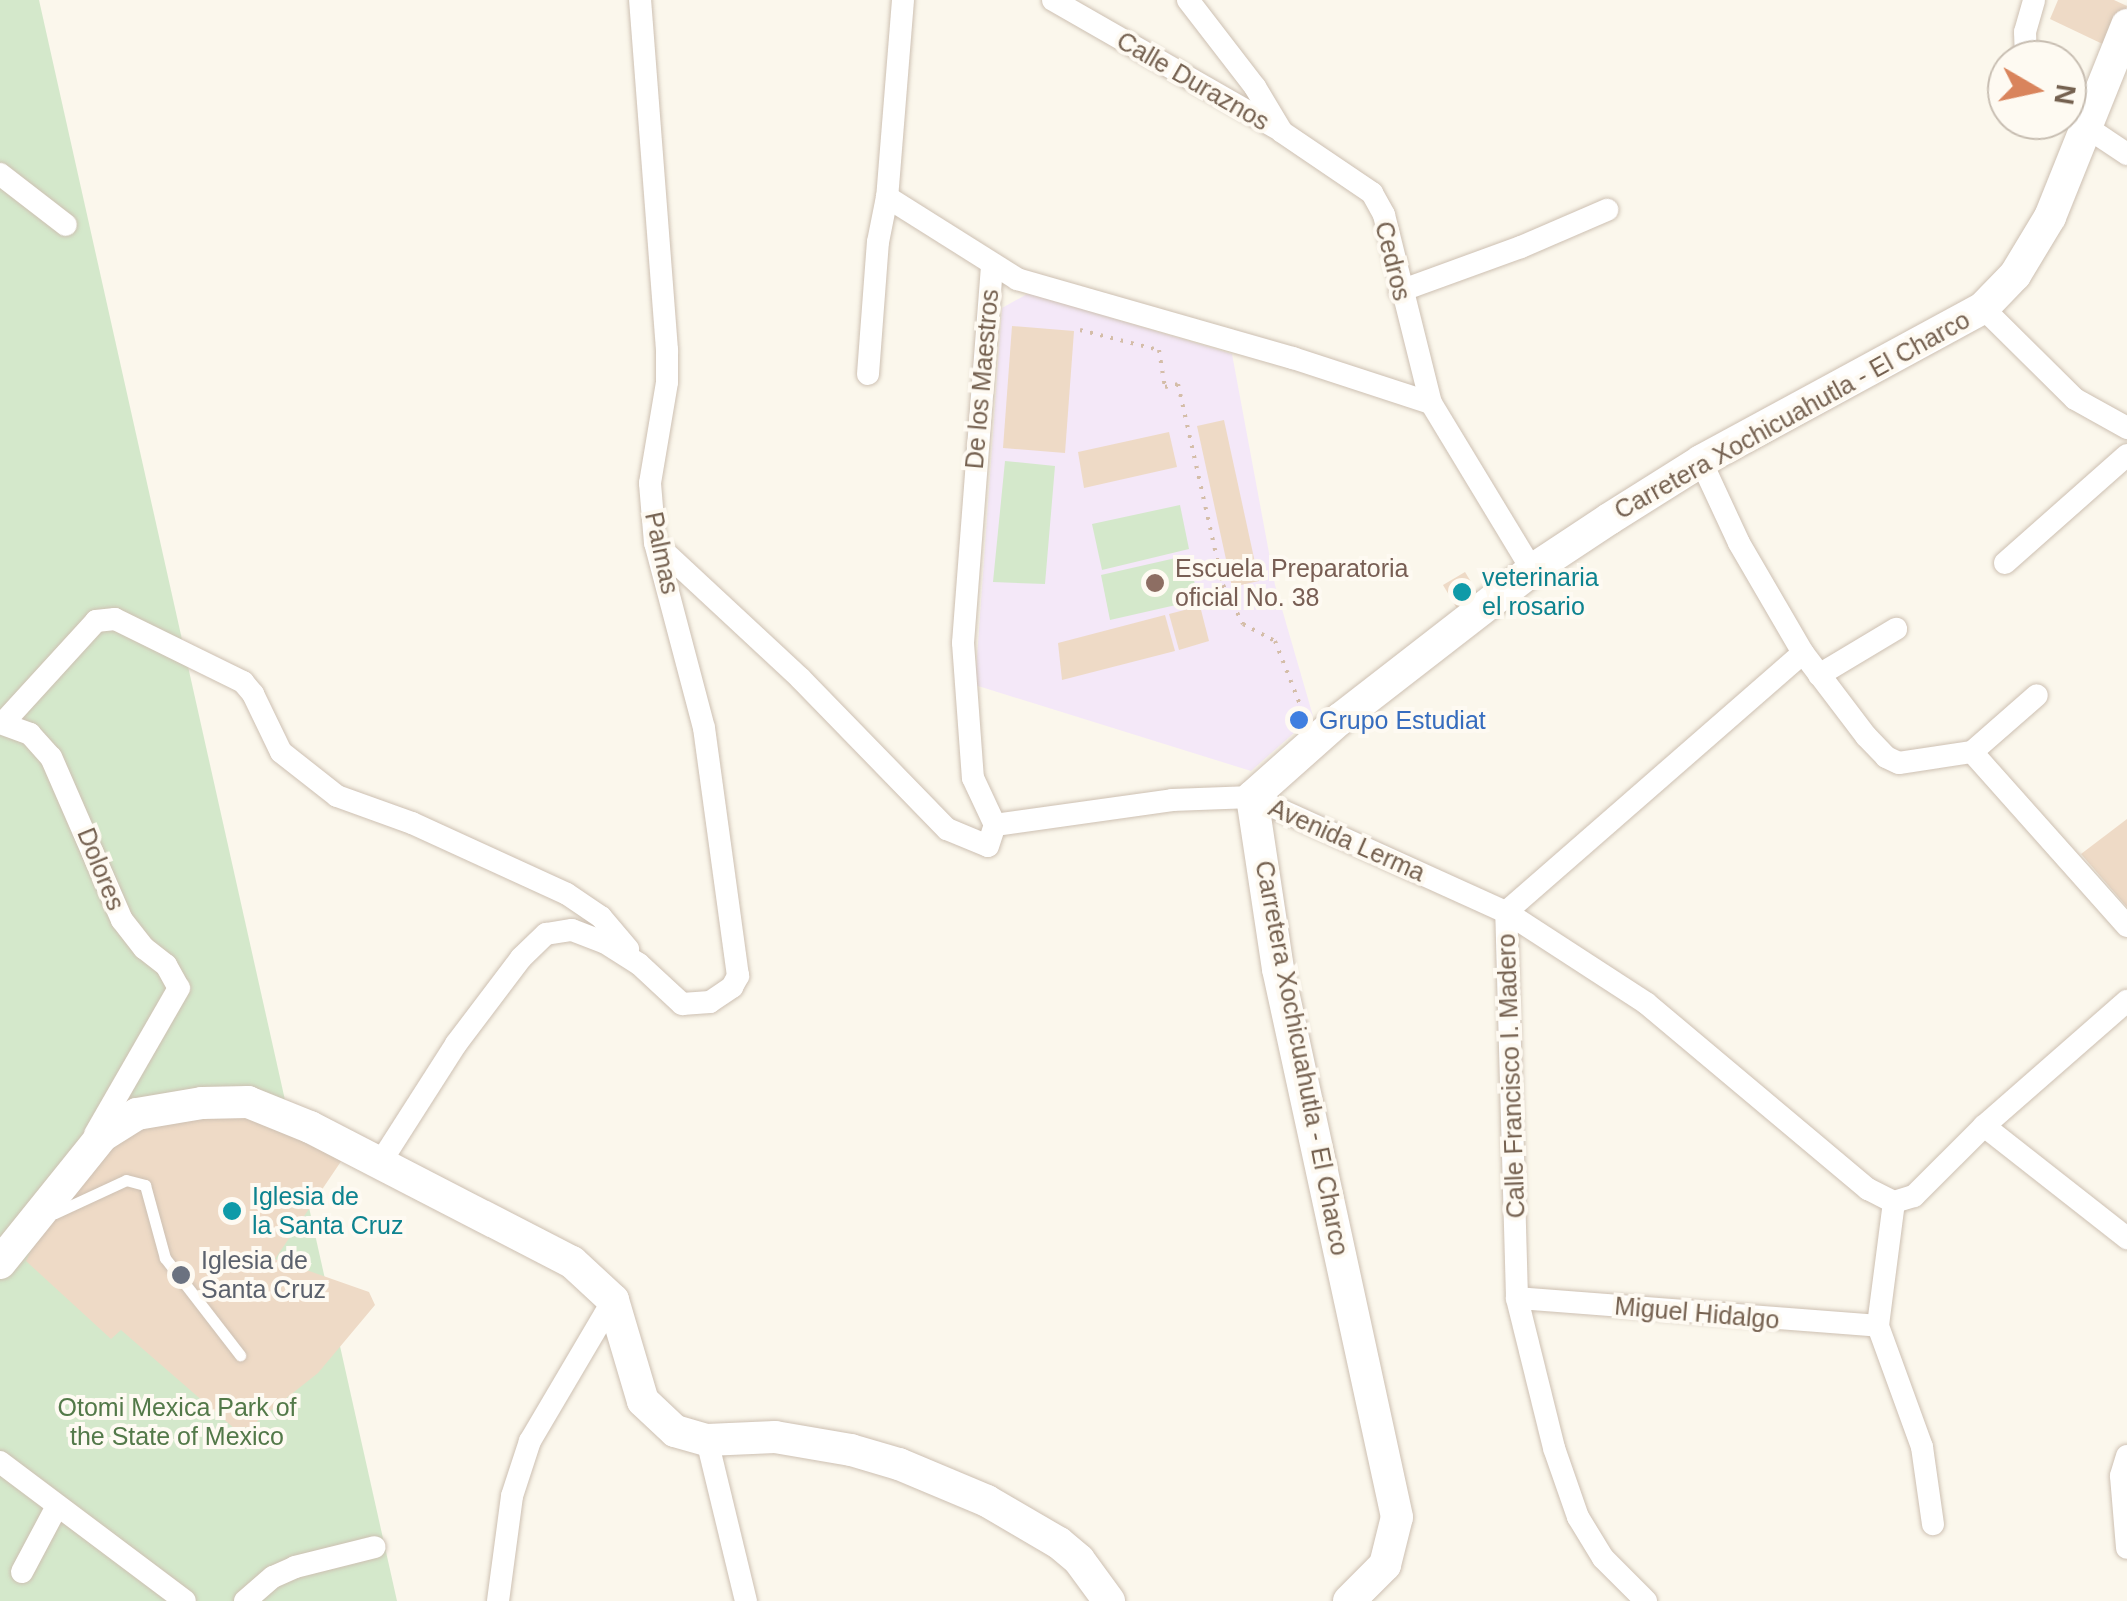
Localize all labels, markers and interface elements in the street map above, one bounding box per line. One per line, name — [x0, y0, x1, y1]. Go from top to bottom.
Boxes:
street label: Calle Duraznos — [1111, 25, 1275, 137]
north arrow — [1987, 40, 2087, 140]
text: N — [2048, 82, 2082, 107]
street label: Cedros — [1369, 218, 1417, 304]
street label: De los Maestros — [959, 288, 1005, 470]
street label: Carretera Xochicuahutla - El Charco — [1609, 305, 1975, 525]
street label: Palmas — [639, 509, 685, 597]
place label: Escuela Preparatoria oficial No. 38 — [1175, 554, 1408, 613]
place label: veterinaria el rosario — [1482, 563, 1599, 622]
marker: Escuela Preparatoria oficial No. 38 — [1144, 572, 1166, 594]
marker: veterinaria el rosario — [1451, 581, 1473, 603]
place label: Grupo Estudiat — [1319, 705, 1486, 735]
marker: Grupo Estudiat — [1288, 709, 1310, 731]
street label: Avenida Lerma — [1264, 792, 1430, 888]
street label: Dolores — [71, 823, 131, 915]
street label: Carretera Xochicuahutla - El Charco — [1249, 858, 1355, 1258]
street label: Calle Francisco I. Madero — [1491, 933, 1531, 1219]
place label: Iglesia de la Santa Cruz — [252, 1182, 403, 1241]
marker: Iglesia de la Santa Cruz — [221, 1200, 243, 1222]
place label: Iglesia de Santa Cruz — [201, 1246, 326, 1305]
marker: Iglesia de Santa Cruz — [170, 1264, 192, 1286]
street label: Miguel Hidalgo — [1613, 1291, 1781, 1335]
park label: Otomi Mexica Park of the State of Mexico — [58, 1393, 296, 1452]

